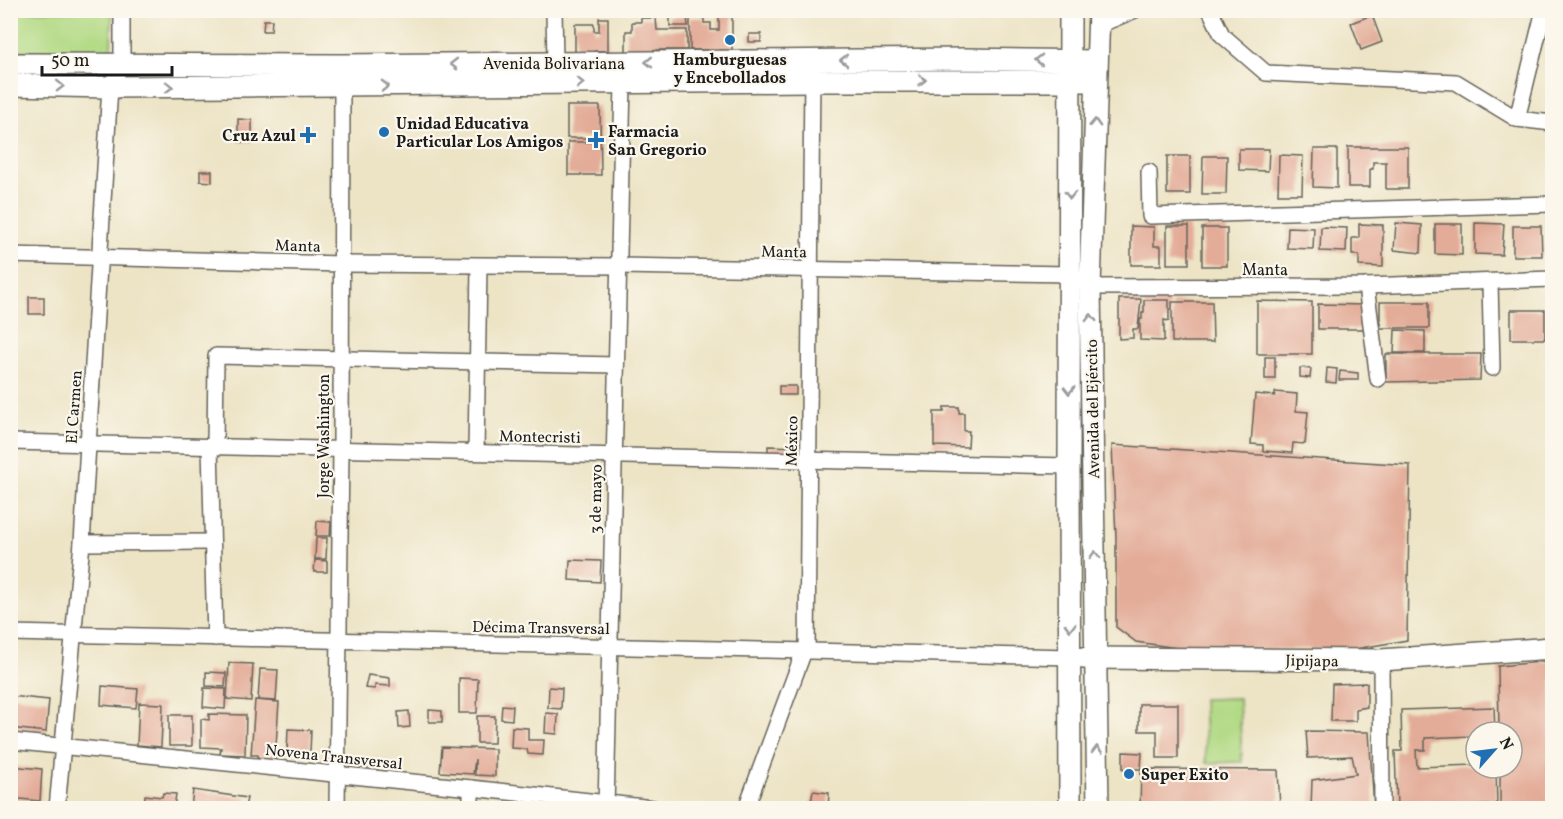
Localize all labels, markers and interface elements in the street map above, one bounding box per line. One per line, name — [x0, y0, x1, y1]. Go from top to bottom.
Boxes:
marker: Hamburguesas y Encebollados — [723, 33, 737, 47]
scale bar — [42, 39, 172, 77]
text: 50 m — [51, 49, 90, 74]
place label: Hamburguesas y Encebollados — [673, 50, 787, 90]
street label: Avenida Bolivariana — [483, 54, 625, 76]
one-way arrow — [839, 54, 848, 66]
one-way arrow — [1034, 54, 1043, 66]
one-way arrow — [644, 56, 653, 68]
one-way arrow — [449, 58, 458, 70]
one-way arrow — [917, 74, 926, 86]
one-way arrow — [575, 77, 584, 90]
one-way arrow — [380, 79, 389, 92]
one-way arrow — [56, 80, 65, 93]
one-way arrow — [164, 81, 173, 93]
place label: Unidad Educativa Particular Los Amigos — [396, 114, 563, 154]
one-way arrow — [1089, 119, 1101, 128]
place label: Farmacia San Gregorio — [608, 122, 707, 162]
marker: Unidad Educativa Particular Los Amigos — [377, 125, 391, 139]
place label: Cruz Azul — [222, 126, 297, 148]
marker: Cruz Azul — [301, 128, 315, 142]
marker: Farmacia San Gregorio — [589, 133, 603, 147]
one-way arrow — [1064, 190, 1076, 199]
street label: Manta — [275, 235, 321, 259]
street label: Manta — [761, 242, 807, 264]
street label: Manta — [1242, 260, 1288, 282]
one-way arrow — [1085, 314, 1097, 323]
street label: Avenida del Ejército — [1082, 339, 1106, 479]
street label: El Carmen — [61, 369, 89, 445]
street label: Jorge Washington — [314, 374, 336, 498]
one-way arrow — [1063, 385, 1075, 394]
street label: México — [782, 415, 804, 467]
street label: Montecristi — [499, 426, 581, 450]
street label: 3 de mayo — [585, 464, 609, 534]
one-way arrow — [1088, 551, 1101, 560]
street label: Décima Transversal — [472, 617, 610, 641]
one-way arrow — [1064, 622, 1076, 631]
street label: Jipijapa — [1285, 651, 1339, 673]
north arrow — [1464, 720, 1524, 780]
text: N — [1493, 734, 1518, 755]
street label: Novena Transversal — [264, 740, 404, 776]
one-way arrow — [1091, 746, 1103, 755]
place label: Super Exito — [1141, 765, 1229, 787]
marker: Super Exito — [1122, 767, 1136, 781]

